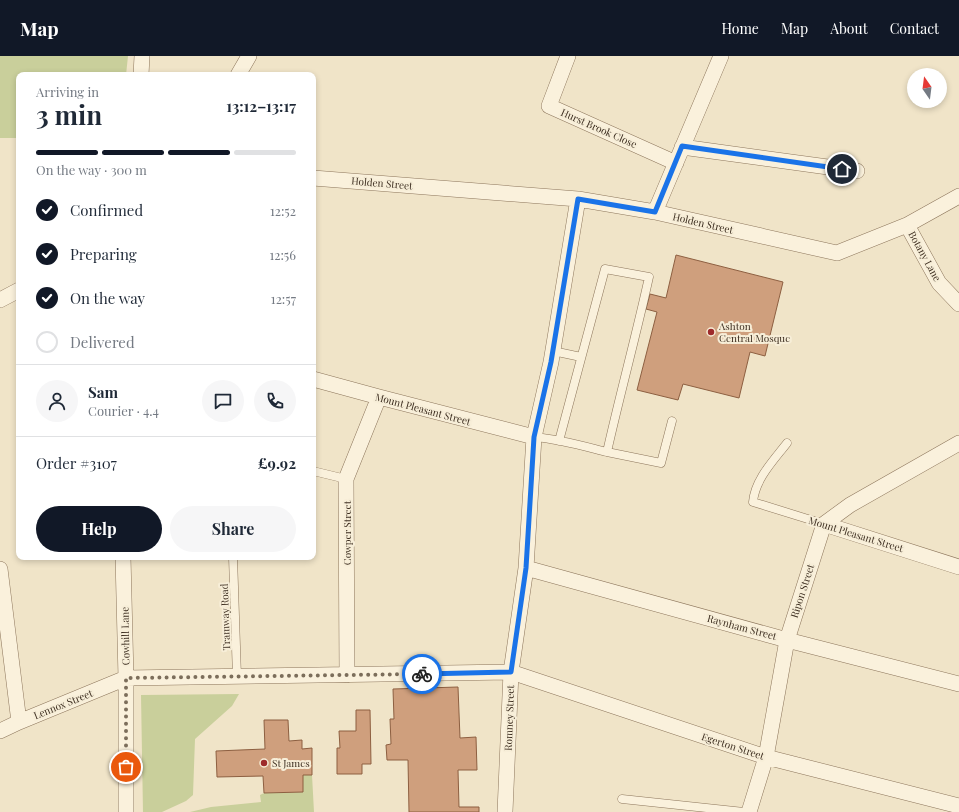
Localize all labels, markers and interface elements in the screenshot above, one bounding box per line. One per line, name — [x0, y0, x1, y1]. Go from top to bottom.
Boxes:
text: Map — [20, 15, 59, 41]
text: Home — [721, 19, 759, 38]
text: Map — [781, 19, 808, 38]
text: About — [830, 19, 868, 38]
text: Contact — [890, 19, 939, 38]
north arrow — [907, 68, 947, 108]
map controls — [907, 68, 947, 108]
text: Arriving in — [36, 83, 99, 100]
text: 13:12–13:17 — [226, 96, 296, 116]
text: 3 min — [36, 97, 102, 132]
street label: Hurst Brook Close — [559, 105, 639, 151]
pin — [825, 152, 859, 186]
icon: home — [831, 158, 853, 180]
text: On the way · 300 m — [36, 161, 147, 178]
street label: Holden Street — [351, 173, 414, 193]
icon: check — [36, 199, 58, 221]
text: Confirmed — [70, 200, 143, 220]
text: 12:52 — [270, 202, 296, 219]
street label: Holden Street — [671, 209, 735, 237]
street label: Botany Lane — [905, 228, 945, 284]
icon: check — [36, 243, 58, 265]
text: Preparing — [70, 244, 137, 264]
text: 12:56 — [269, 246, 296, 263]
icon: check — [36, 287, 58, 309]
text: On the way — [70, 288, 145, 308]
text: 12:57 — [271, 290, 296, 307]
place label: Ashton Central Mosque — [718, 319, 790, 345]
marker: Ashton Central Mosque — [706, 327, 716, 337]
text: Delivered — [70, 332, 135, 352]
button: person — [36, 380, 78, 422]
button: chat — [202, 380, 244, 422]
button: phone — [254, 380, 296, 422]
text: Sam — [88, 382, 118, 402]
street label: Mount Pleasant Street — [374, 390, 473, 429]
text: Courier · 4.4 — [88, 402, 159, 419]
text: Order #3107 — [36, 453, 117, 473]
text: £9.92 — [258, 453, 296, 473]
street label: Cowper Street — [340, 500, 354, 565]
button: Help — [36, 506, 162, 552]
button: Share — [170, 506, 296, 552]
street label: Mount Pleasant Street — [807, 513, 906, 555]
street label: Ripon Street — [787, 562, 817, 620]
street label: Tramway Road — [217, 583, 233, 651]
street label: Cowhill Lane — [117, 607, 133, 665]
street label: Raynham Street — [706, 611, 779, 643]
courier — [402, 654, 442, 694]
icon: bike — [411, 663, 433, 685]
street label: Romney Street — [501, 684, 517, 751]
street label: Lennox Street — [31, 686, 95, 722]
street label: Egerton Street — [700, 729, 767, 763]
pin — [109, 750, 143, 784]
icon: bag — [115, 756, 137, 778]
place label: St James — [272, 756, 310, 770]
marker: St James — [259, 758, 269, 768]

